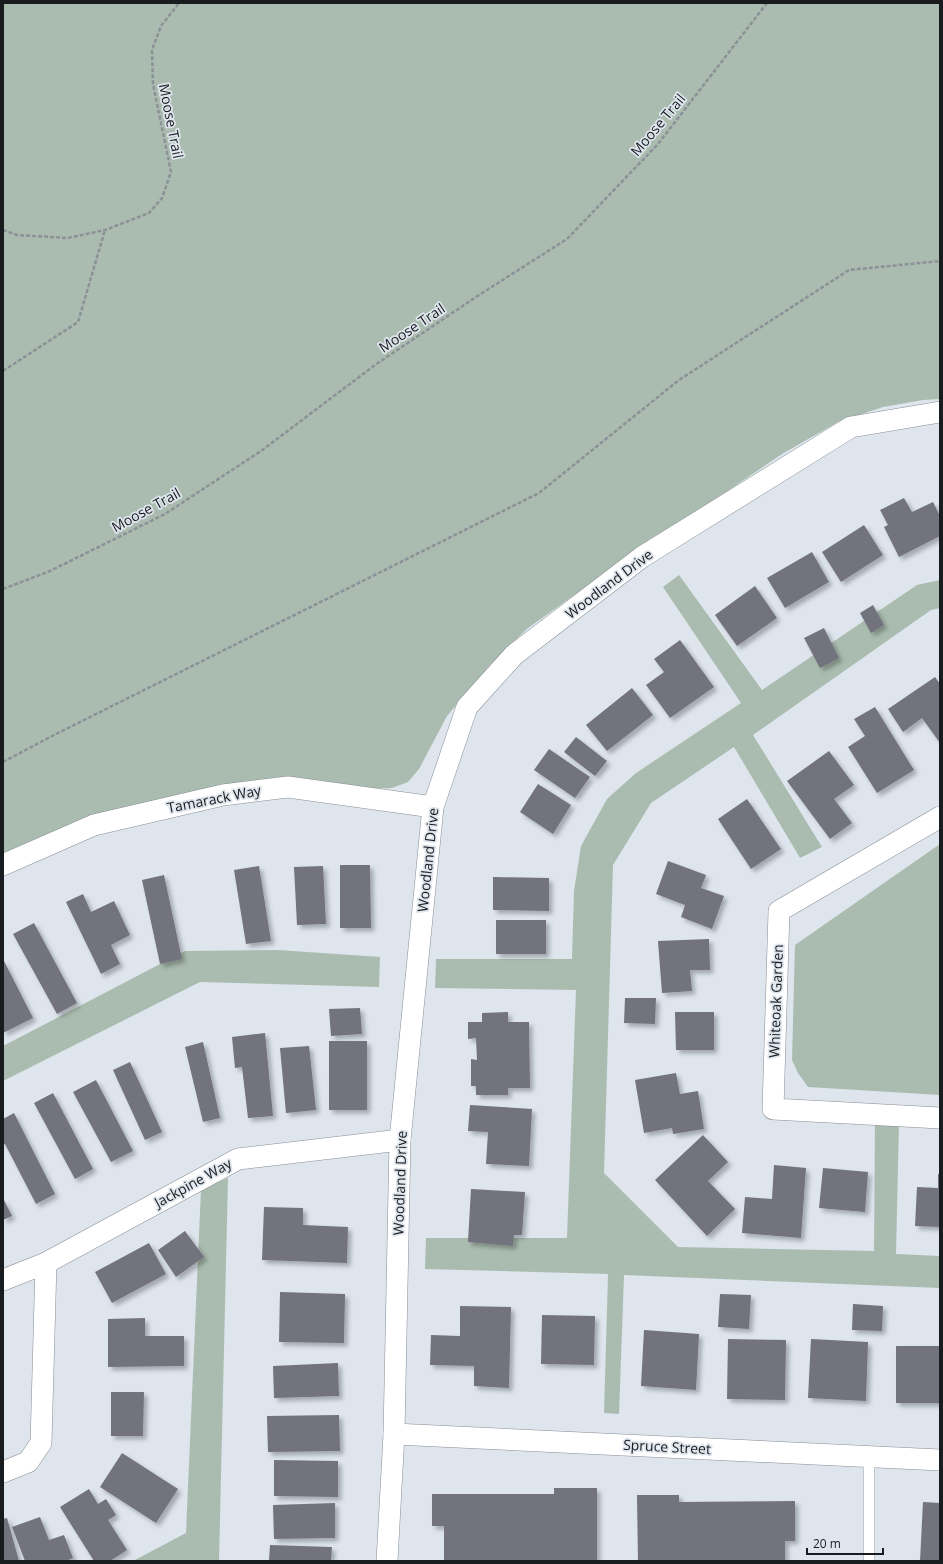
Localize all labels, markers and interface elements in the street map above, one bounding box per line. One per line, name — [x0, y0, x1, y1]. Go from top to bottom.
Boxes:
street label: Moose Trail — [155, 82, 188, 160]
street label: Moose Trail — [626, 90, 689, 160]
street label: Moose Trail — [375, 298, 448, 357]
street label: Moose Trail — [108, 483, 184, 536]
street label: Woodland Drive — [561, 544, 656, 623]
street label: Tamarack Way — [165, 780, 263, 817]
street label: Woodland Drive — [413, 807, 442, 913]
street label: Whiteoak Garden — [764, 944, 787, 1058]
street label: Woodland Drive — [388, 1130, 411, 1236]
street label: Jackpine Way — [149, 1153, 236, 1213]
street label: Spruce Street — [623, 1435, 711, 1458]
scale bar — [807, 1530, 883, 1556]
text: 20 m — [813, 1535, 841, 1552]

